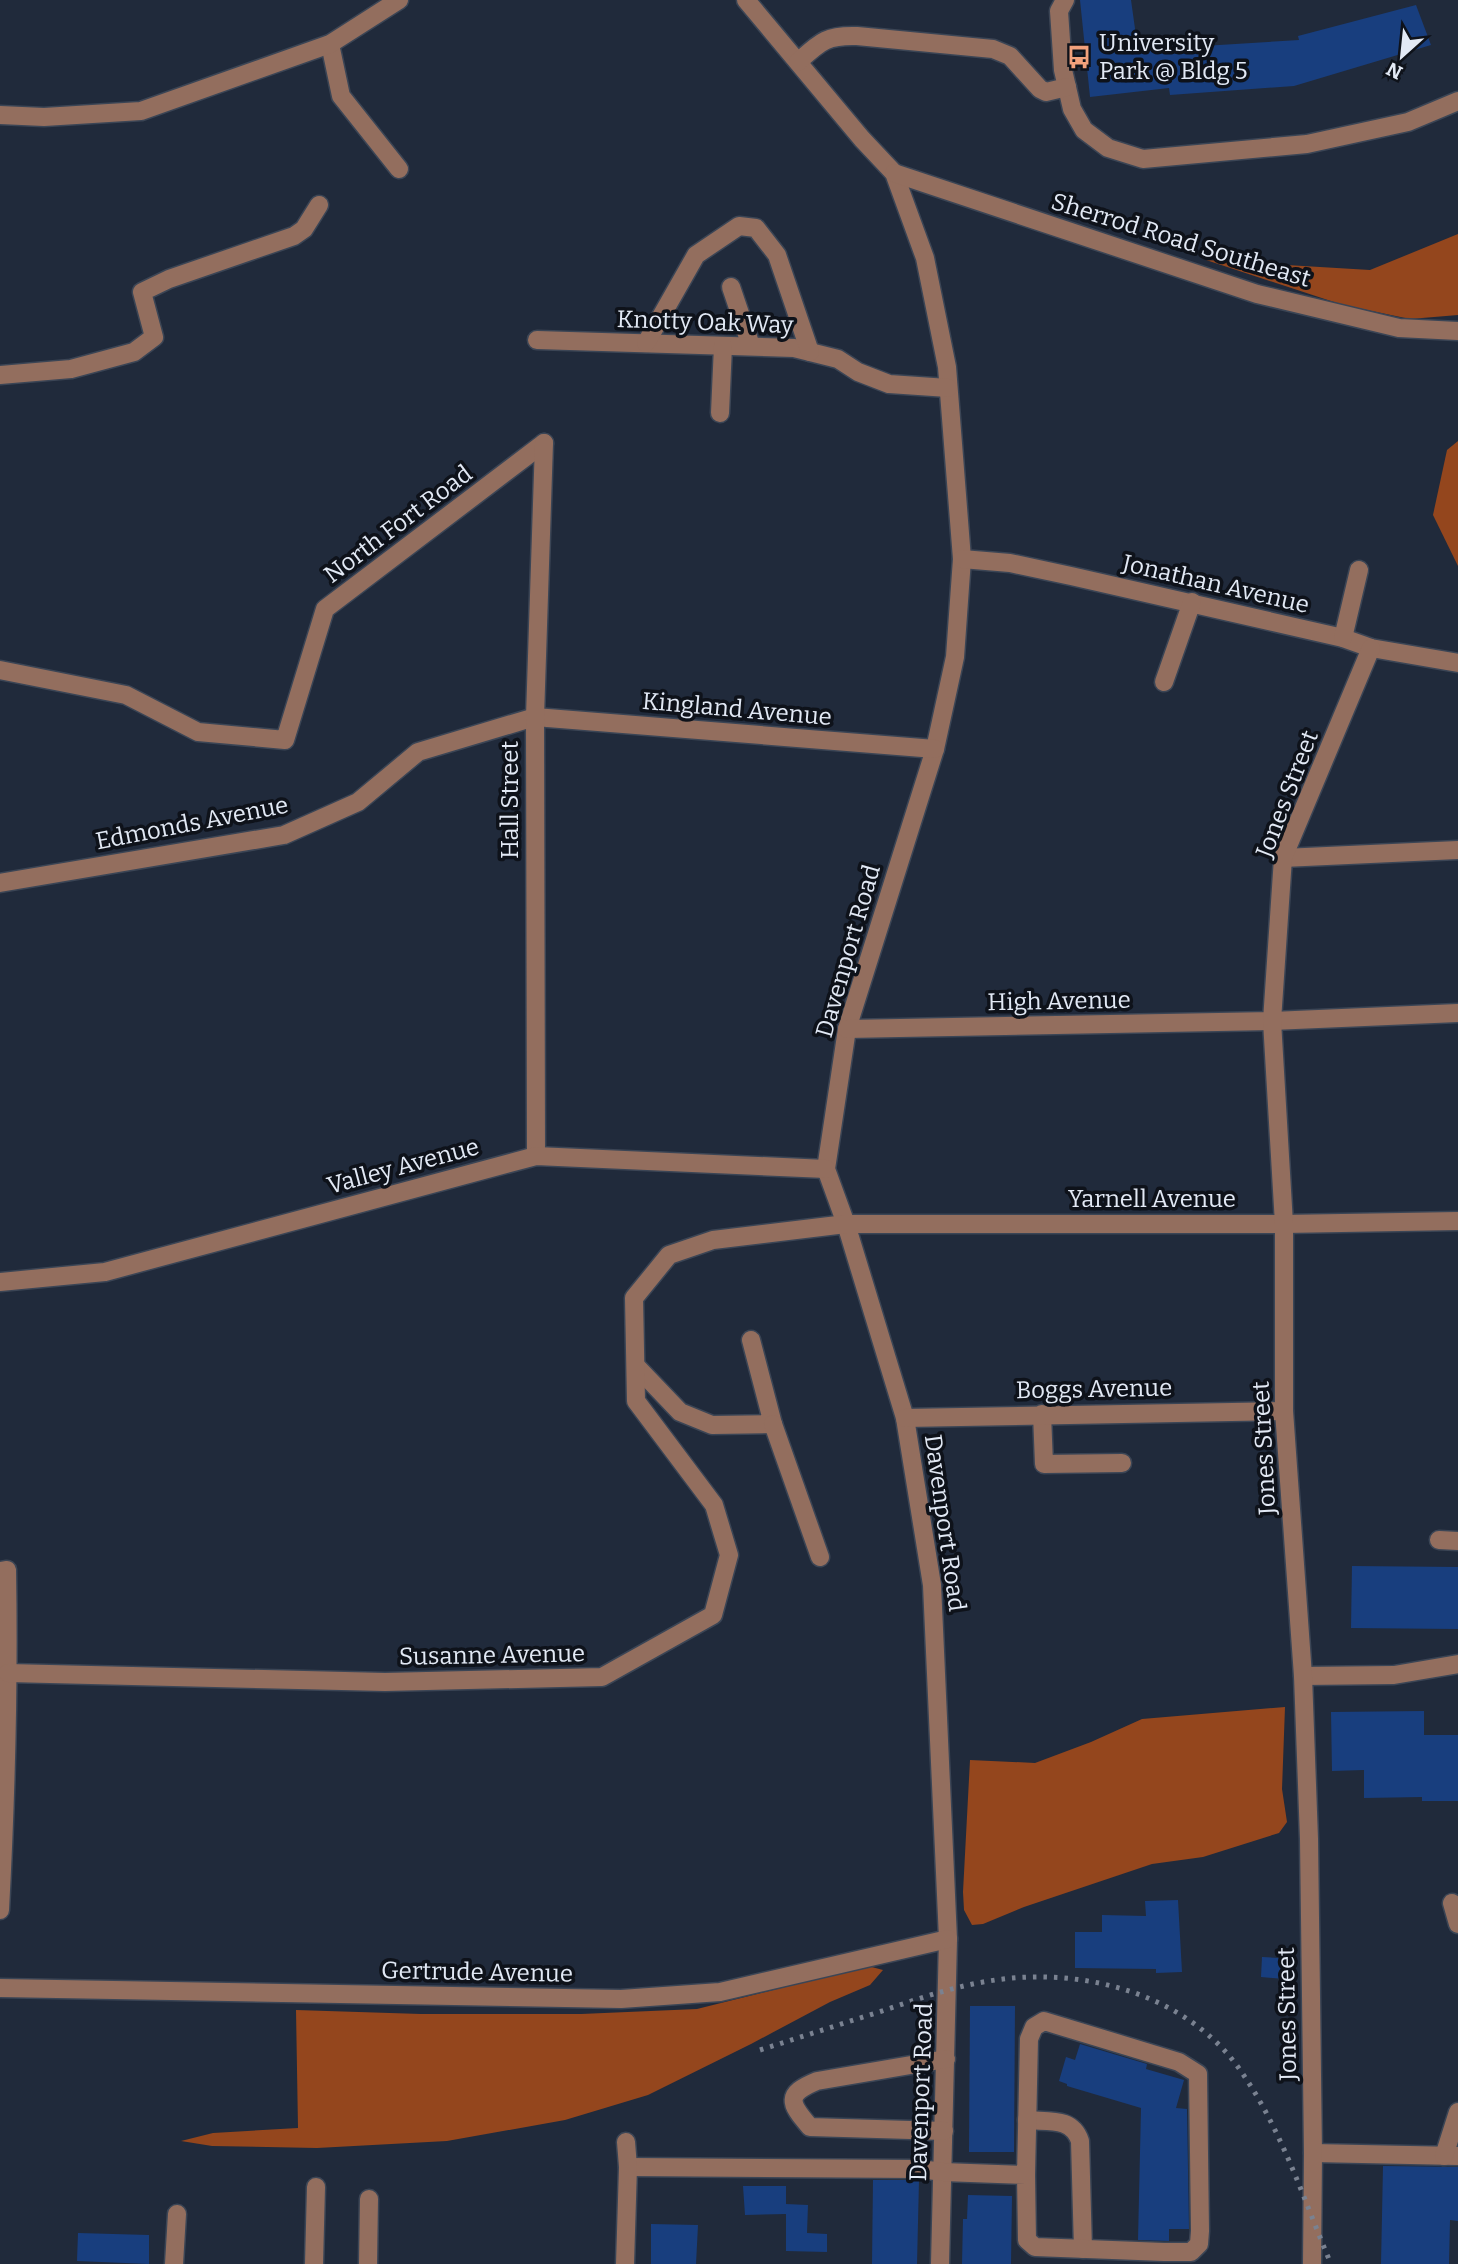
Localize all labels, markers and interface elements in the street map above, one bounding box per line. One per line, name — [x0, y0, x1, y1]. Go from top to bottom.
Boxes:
north arrow — [1367, 21, 1437, 91]
place label: University Park @ Bldg 5 — [1099, 29, 1248, 85]
bus stop icon: University Park @ Bldg 5 — [1065, 43, 1093, 71]
text: N — [1382, 57, 1406, 84]
street label: Sherrod Road Southeast — [1048, 187, 1314, 293]
street label: Knotty Oak Way — [616, 305, 794, 339]
street label: North Fort Road — [319, 459, 477, 589]
street label: Jonathan Avenue — [1119, 549, 1312, 619]
street label: Kingland Avenue — [641, 687, 833, 731]
street label: Jones Street — [1250, 726, 1324, 862]
street label: Hall Street — [496, 741, 524, 859]
street label: Edmonds Avenue — [93, 791, 291, 855]
street label: Davenport Road — [810, 861, 886, 1041]
street label: High Avenue — [987, 986, 1131, 1016]
street label: Valley Avenue — [324, 1132, 482, 1200]
street label: Yarnell Avenue — [1068, 1185, 1236, 1213]
street label: Boggs Avenue — [1016, 1374, 1172, 1404]
street label: Jones Street — [1247, 1380, 1282, 1517]
street label: Davenport Road — [919, 1433, 971, 1613]
street label: Susanne Avenue — [399, 1639, 585, 1671]
street label: Jones Street — [1272, 1947, 1302, 2082]
street label: Gertrude Avenue — [381, 1956, 573, 1988]
street label: Davenport Road — [904, 2002, 938, 2182]

